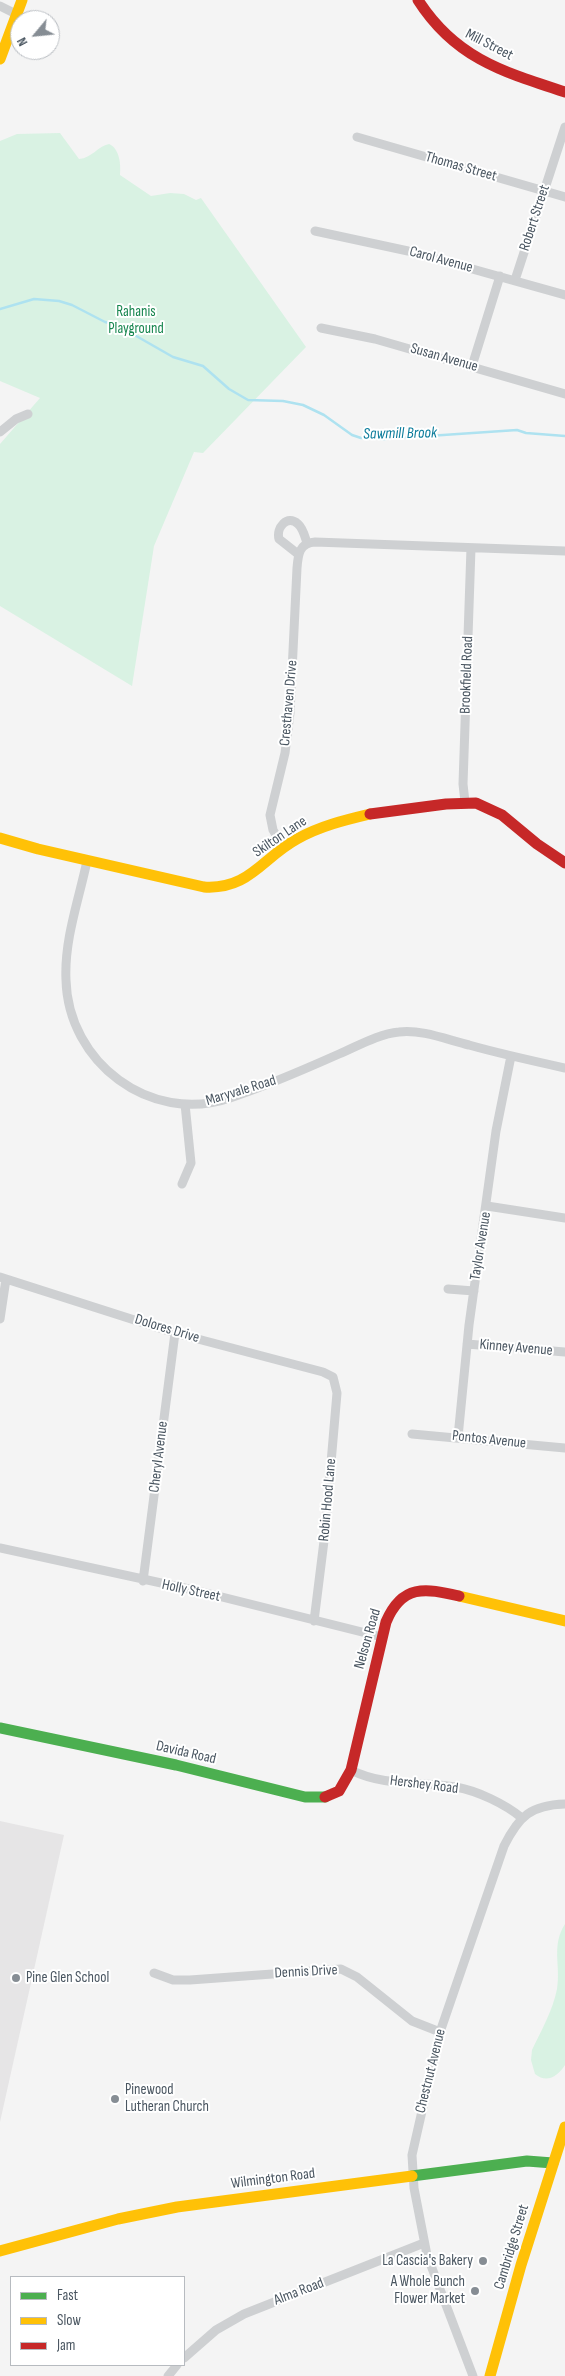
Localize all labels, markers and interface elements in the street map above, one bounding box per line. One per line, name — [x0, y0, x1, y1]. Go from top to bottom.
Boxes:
north arrow — [10, 10, 60, 60]
street label: Mill Street — [462, 25, 516, 65]
text: N — [13, 35, 31, 49]
street label: Thomas Street — [423, 148, 499, 186]
street label: Robert Street — [516, 183, 554, 253]
street label: Carol Avenue — [407, 243, 475, 277]
park label: Rahanis Playground — [108, 303, 164, 338]
street label: Susan Avenue — [408, 340, 480, 376]
water label: Sawmill Brook — [363, 424, 437, 444]
street label: Brookfield Road — [457, 636, 477, 714]
street label: Cresthaven Drive — [276, 659, 302, 747]
street label: Skilton Lane — [250, 812, 310, 862]
street label: Maryvale Road — [204, 1072, 278, 1110]
street label: Taylor Avenue — [467, 1211, 495, 1281]
street label: Dolores Drive — [132, 1311, 202, 1347]
street label: Kinney Avenue — [479, 1336, 553, 1360]
street label: Cheryl Avenue — [146, 1420, 172, 1494]
street label: Pontos Avenue — [451, 1427, 527, 1453]
street label: Robin Hood Lane — [315, 1458, 341, 1542]
street label: Holly Street — [160, 1576, 222, 1606]
street label: Nelson Road — [351, 1607, 385, 1671]
street label: Davida Road — [154, 1737, 218, 1769]
street label: Hershey Road — [389, 1772, 459, 1798]
street label: Dennis Drive — [274, 1961, 338, 1983]
place label: Pine Glen School — [26, 1969, 109, 1987]
marker: Pine Glen School — [10, 1972, 22, 1984]
street label: Chestnut Avenue — [412, 2027, 450, 2115]
place label: Pinewood Lutheran Church — [125, 2081, 209, 2116]
marker: Pinewood Lutheran Church — [109, 2093, 121, 2105]
street label: Wilmington Road — [230, 2165, 316, 2193]
street label: Cambridge Street — [491, 2202, 533, 2292]
place label: La Cascia's Bakery — [382, 2252, 473, 2270]
marker: La Cascia's Bakery — [477, 2255, 489, 2267]
place label: A Whole Bunch Flower Market — [391, 2273, 465, 2308]
street label: Alma Road — [271, 2274, 327, 2310]
legend — [10, 2276, 185, 2366]
marker: A Whole Bunch Flower Market — [469, 2285, 481, 2297]
text: Fast — [57, 2286, 78, 2305]
text: Slow — [57, 2311, 81, 2330]
text: Jam — [57, 2336, 75, 2355]

